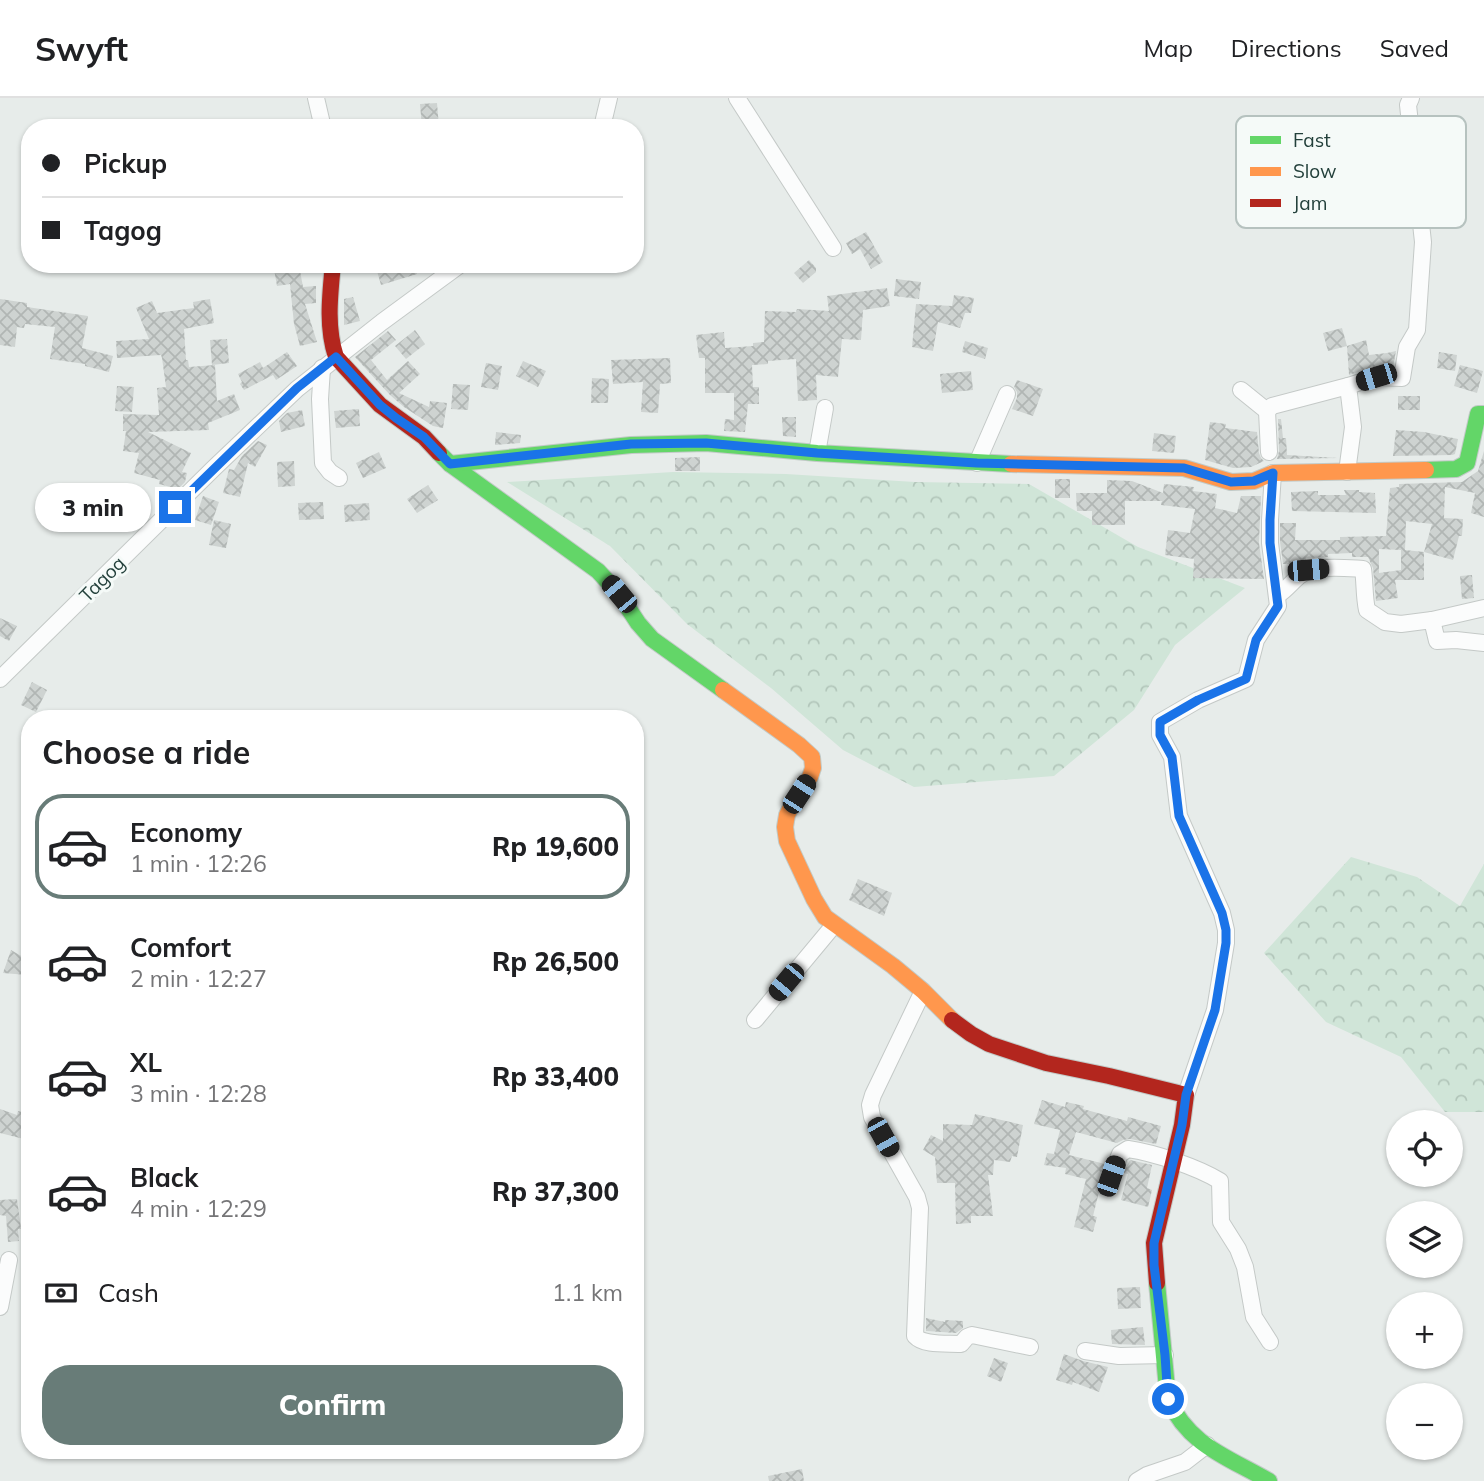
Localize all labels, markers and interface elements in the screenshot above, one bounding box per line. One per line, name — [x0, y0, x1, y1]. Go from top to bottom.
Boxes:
text: Swyft — [35, 28, 128, 69]
text: Map — [1143, 33, 1193, 63]
text: Directions — [1231, 33, 1342, 63]
text: Saved — [1380, 33, 1449, 63]
legend — [1236, 116, 1466, 228]
text: Fast — [1293, 128, 1331, 152]
text: Pickup — [84, 147, 167, 180]
text: Slow — [1293, 159, 1337, 183]
text: Jam — [1293, 191, 1327, 215]
text: Tagog — [84, 214, 162, 247]
car — [1353, 361, 1400, 393]
callout: 3 min — [35, 482, 150, 532]
route end — [159, 491, 191, 523]
text: 3 min — [62, 493, 124, 522]
street label: Tagog — [74, 551, 130, 607]
car — [1287, 558, 1330, 582]
car — [598, 571, 641, 617]
text: Choose a ride — [42, 732, 250, 772]
car — [779, 771, 820, 817]
icon: car — [46, 815, 109, 878]
text: Economy — [130, 816, 242, 849]
text: Rp 19,600 — [492, 830, 619, 863]
text: 1 min · 12:26 — [130, 849, 267, 878]
icon: car — [46, 930, 109, 993]
text: Comfort — [130, 931, 231, 964]
text: Rp 26,500 — [492, 945, 619, 978]
car — [765, 959, 808, 1005]
text: 2 min · 12:27 — [130, 964, 267, 993]
icon: car — [46, 1045, 109, 1108]
text: XL — [130, 1046, 162, 1079]
text: Rp 33,400 — [492, 1060, 619, 1093]
text: 3 min · 12:28 — [130, 1079, 267, 1108]
map controls — [1386, 1110, 1463, 1460]
button: locate — [1386, 1110, 1463, 1187]
car — [864, 1114, 903, 1160]
car — [1095, 1153, 1128, 1199]
icon: car — [46, 1160, 109, 1223]
text: Black — [130, 1161, 198, 1194]
text: Rp 37,300 — [492, 1175, 619, 1208]
text: 4 min · 12:29 — [130, 1194, 267, 1223]
button: layers — [1386, 1201, 1463, 1278]
icon: cash — [42, 1274, 80, 1312]
text: Cash — [98, 1276, 159, 1309]
text: 1.1 km — [552, 1278, 623, 1307]
button: + — [1386, 1292, 1463, 1369]
button: Confirm — [42, 1365, 623, 1445]
route start — [1152, 1383, 1184, 1415]
button: − — [1386, 1383, 1463, 1460]

